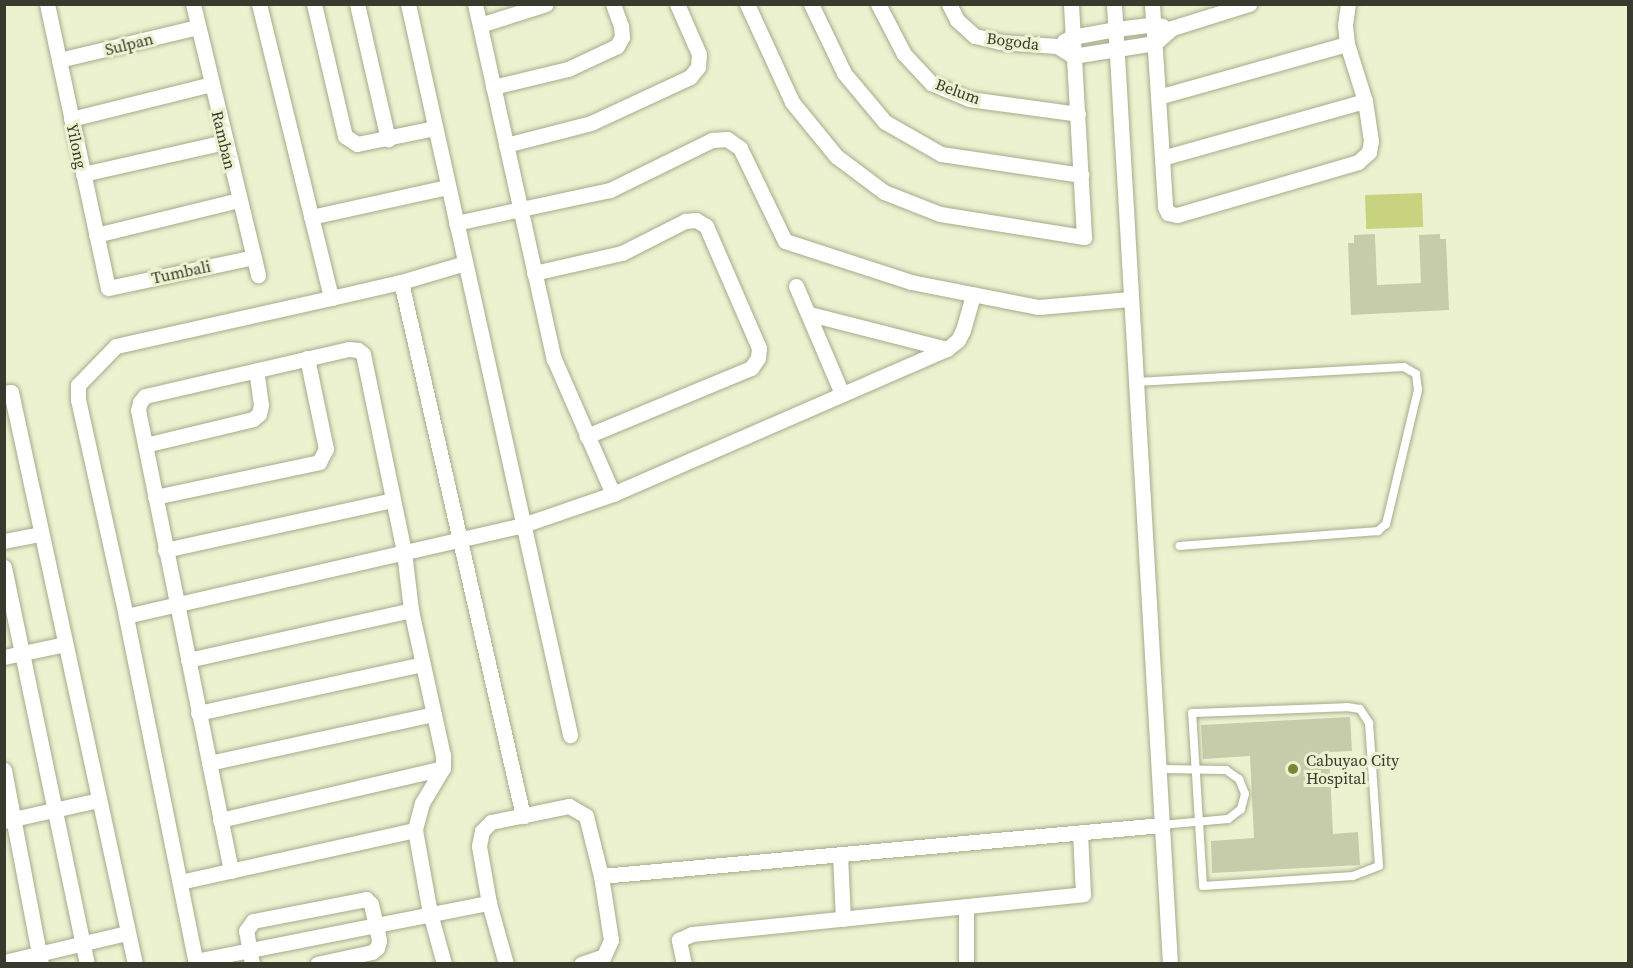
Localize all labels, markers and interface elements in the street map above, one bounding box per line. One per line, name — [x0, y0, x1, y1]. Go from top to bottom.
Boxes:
street label: Bogoda — [986, 28, 1040, 54]
street label: Sulpan — [103, 29, 155, 59]
street label: Belum — [933, 74, 983, 108]
street label: Ramban — [208, 109, 240, 171]
street label: Yilong — [63, 122, 91, 170]
street label: Tumbali — [150, 256, 212, 288]
place label: Cabuyao City Hospital — [1306, 750, 1399, 788]
marker: Cabuyao City Hospital — [1284, 760, 1302, 778]

